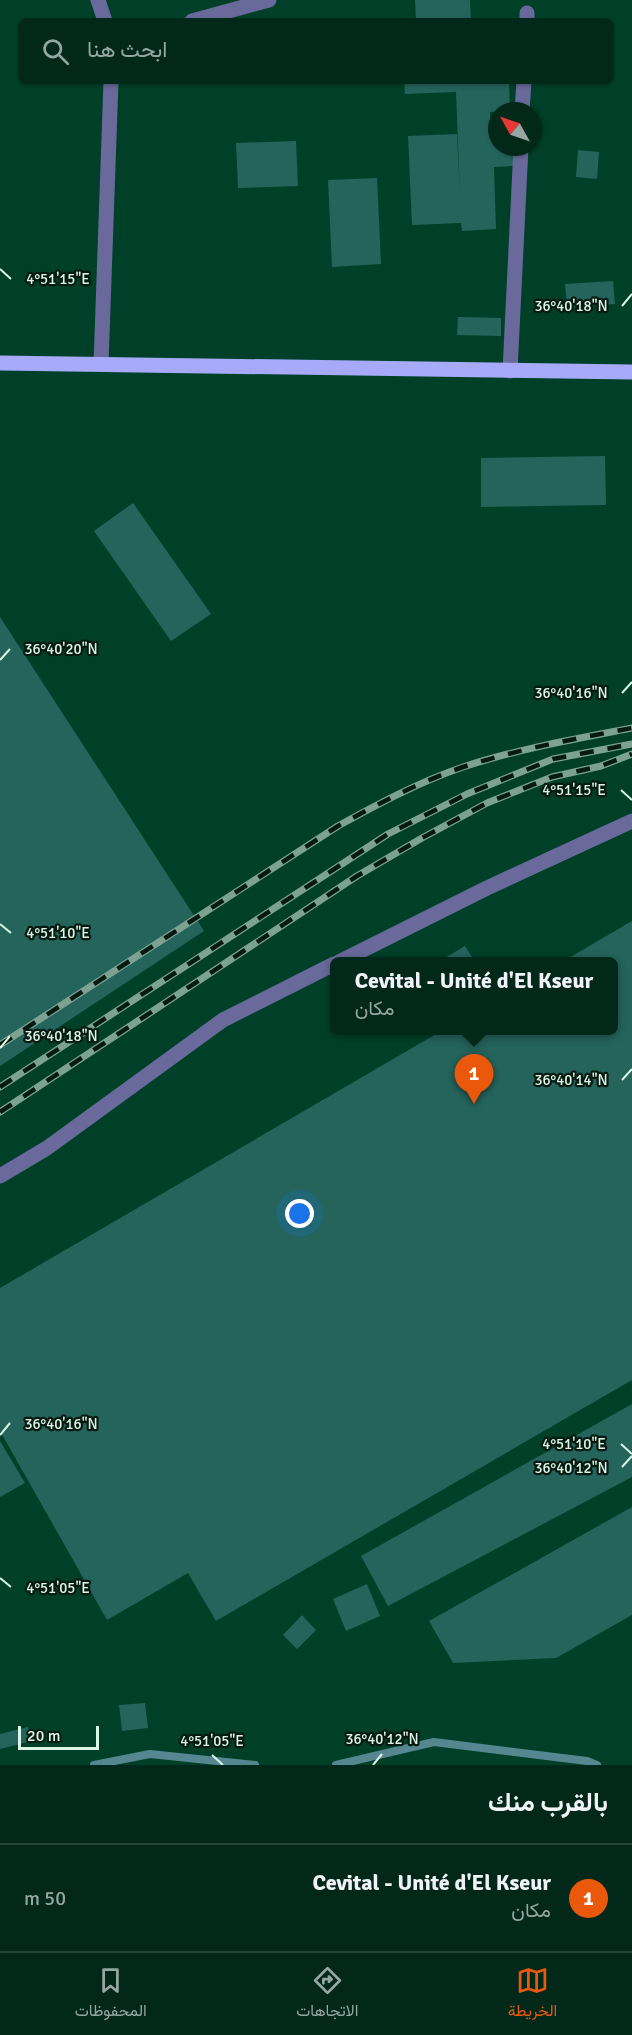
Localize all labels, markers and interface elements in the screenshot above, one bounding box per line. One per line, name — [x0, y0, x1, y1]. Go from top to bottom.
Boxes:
search box — [18, 18, 614, 84]
icon: search — [39, 35, 72, 68]
text: ابحث هنا — [87, 36, 167, 63]
north arrow — [488, 102, 542, 156]
text: 4°51'15"E — [26, 270, 90, 288]
text: 36°40'18"N — [534, 297, 608, 315]
text: 36°40'20"N — [24, 640, 98, 658]
text: 36°40'16"N — [534, 684, 608, 702]
text: 4°51'15"E — [542, 781, 606, 799]
text: 4°51'10"E — [26, 924, 90, 942]
popup — [330, 957, 618, 1035]
text: Cevital - Unité d'El Kseur — [355, 967, 593, 994]
text: مكان — [355, 996, 394, 1021]
text: 36°40'18"N — [24, 1027, 98, 1045]
pin: 1 — [454, 1054, 494, 1104]
text: 36°40'14"N — [534, 1071, 608, 1089]
your location — [285, 1199, 314, 1228]
text: 36°40'16"N — [24, 1415, 98, 1433]
text: 4°51'10"E — [542, 1435, 606, 1453]
text: 36°40'12"N — [534, 1459, 608, 1477]
text: 4°51'05"E — [26, 1579, 90, 1597]
scale bar — [18, 1723, 99, 1750]
text: 20 m — [27, 1726, 61, 1746]
text: 36°40'12"N — [345, 1730, 419, 1748]
text: 4°51'05"E — [180, 1732, 244, 1750]
text: بالقرب منك — [488, 1787, 608, 1819]
text: Cevital - Unité d'El Kseur — [313, 1869, 551, 1896]
text: 50 m — [24, 1886, 66, 1911]
text: 1 — [583, 1886, 594, 1911]
text: مكان — [511, 1898, 551, 1923]
tab: المحفوظات — [75, 1964, 147, 2025]
tab: الاتجاهات — [296, 1964, 358, 2025]
tab: الخريطة — [508, 1964, 557, 2025]

